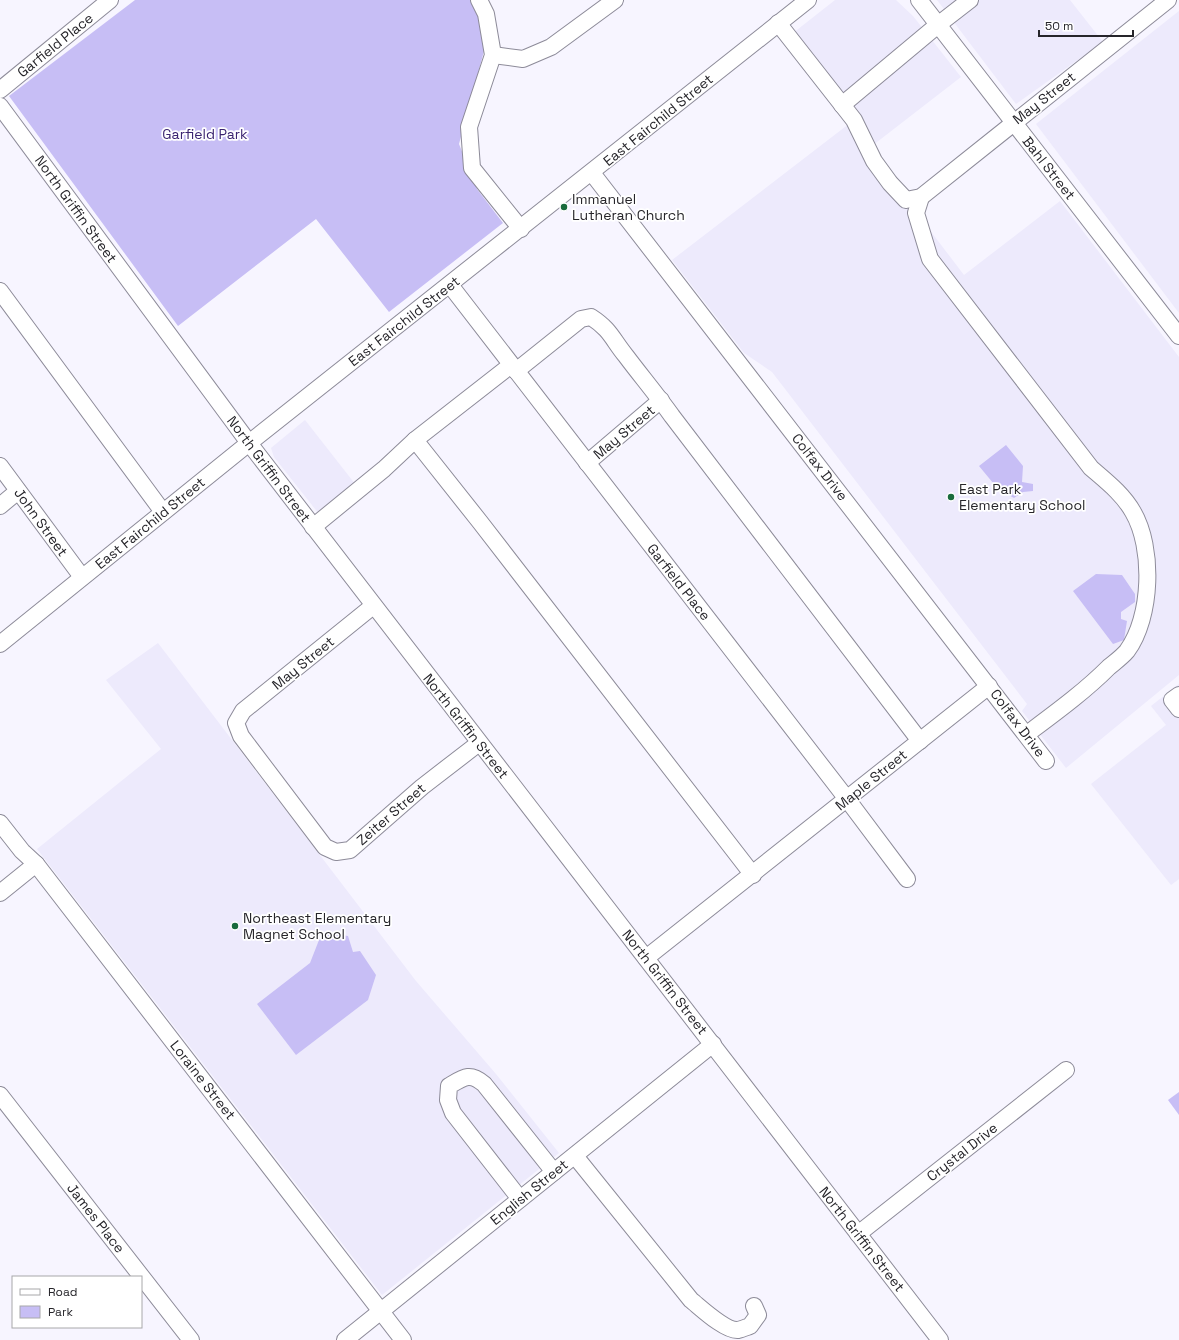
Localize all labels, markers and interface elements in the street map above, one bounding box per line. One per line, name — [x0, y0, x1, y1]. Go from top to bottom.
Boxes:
street label: Garfield Place — [13, 9, 97, 81]
scale bar — [1039, 12, 1133, 38]
text: 50 m — [1045, 18, 1073, 34]
street label: May Street — [1009, 68, 1079, 128]
street label: East Fairchild Street — [599, 70, 717, 170]
park label: Garfield Park — [162, 125, 248, 143]
street label: Bahl Street — [1019, 133, 1079, 203]
street label: North Griffin Street — [31, 152, 121, 266]
place label: Immanuel Lutheran Church — [572, 190, 685, 224]
marker: Immanuel Lutheran Church — [559, 202, 569, 212]
street label: East Fairchild Street — [345, 272, 463, 370]
street label: May Street — [590, 401, 658, 463]
street label: North Griffin Street — [223, 412, 315, 526]
street label: Colfax Drive — [788, 430, 852, 504]
street label: East Fairchild Street — [91, 473, 209, 573]
place label: East Park Elementary School — [959, 480, 1085, 514]
street label: John Street — [10, 484, 72, 560]
marker: East Park Elementary School — [946, 492, 956, 502]
street label: Garfield Place — [643, 540, 715, 624]
street label: May Street — [268, 632, 338, 694]
street label: North Griffin Street — [419, 670, 513, 782]
street label: Colfax Drive — [987, 685, 1049, 761]
street label: Maple Street — [831, 746, 911, 814]
street label: Zeiter Street — [353, 779, 429, 849]
place label: Northeast Elementary Magnet School — [243, 909, 391, 943]
marker: Northeast Elementary Magnet School — [230, 921, 240, 931]
street label: North Griffin Street — [618, 926, 712, 1038]
street label: Loraine Street — [166, 1037, 240, 1123]
street label: Crystal Drive — [923, 1119, 1001, 1185]
street label: English Street — [487, 1155, 571, 1229]
street label: James Place — [63, 1179, 129, 1257]
street label: North Griffin Street — [815, 1183, 909, 1295]
legend — [12, 1276, 142, 1328]
text: Road — [48, 1284, 77, 1300]
text: Park — [48, 1304, 73, 1320]

